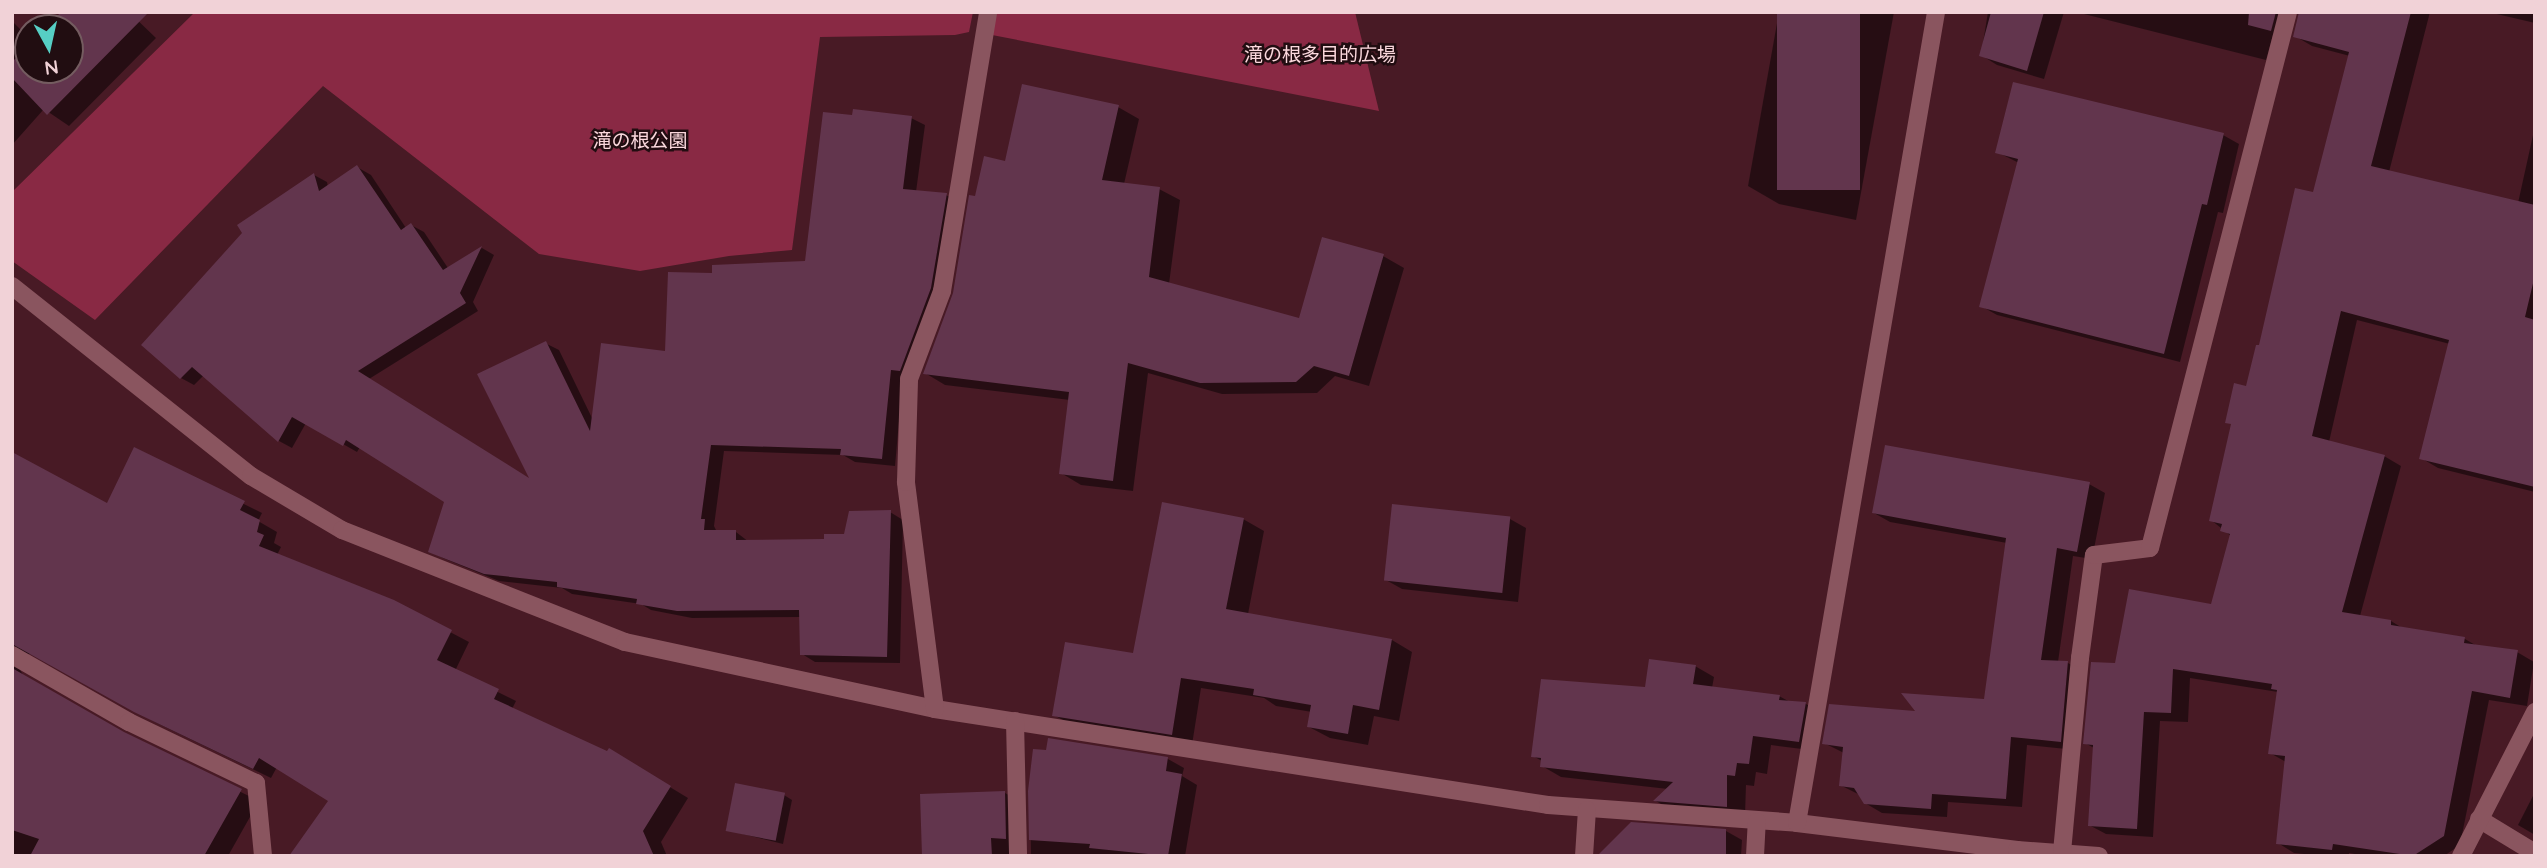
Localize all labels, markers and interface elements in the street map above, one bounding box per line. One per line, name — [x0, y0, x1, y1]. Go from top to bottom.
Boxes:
north arrow — [14, 14, 84, 84]
park label: 滝の根多目的広場 — [1244, 44, 1396, 66]
text: N — [43, 55, 60, 81]
park label: 滝の根公園 — [593, 130, 687, 152]

